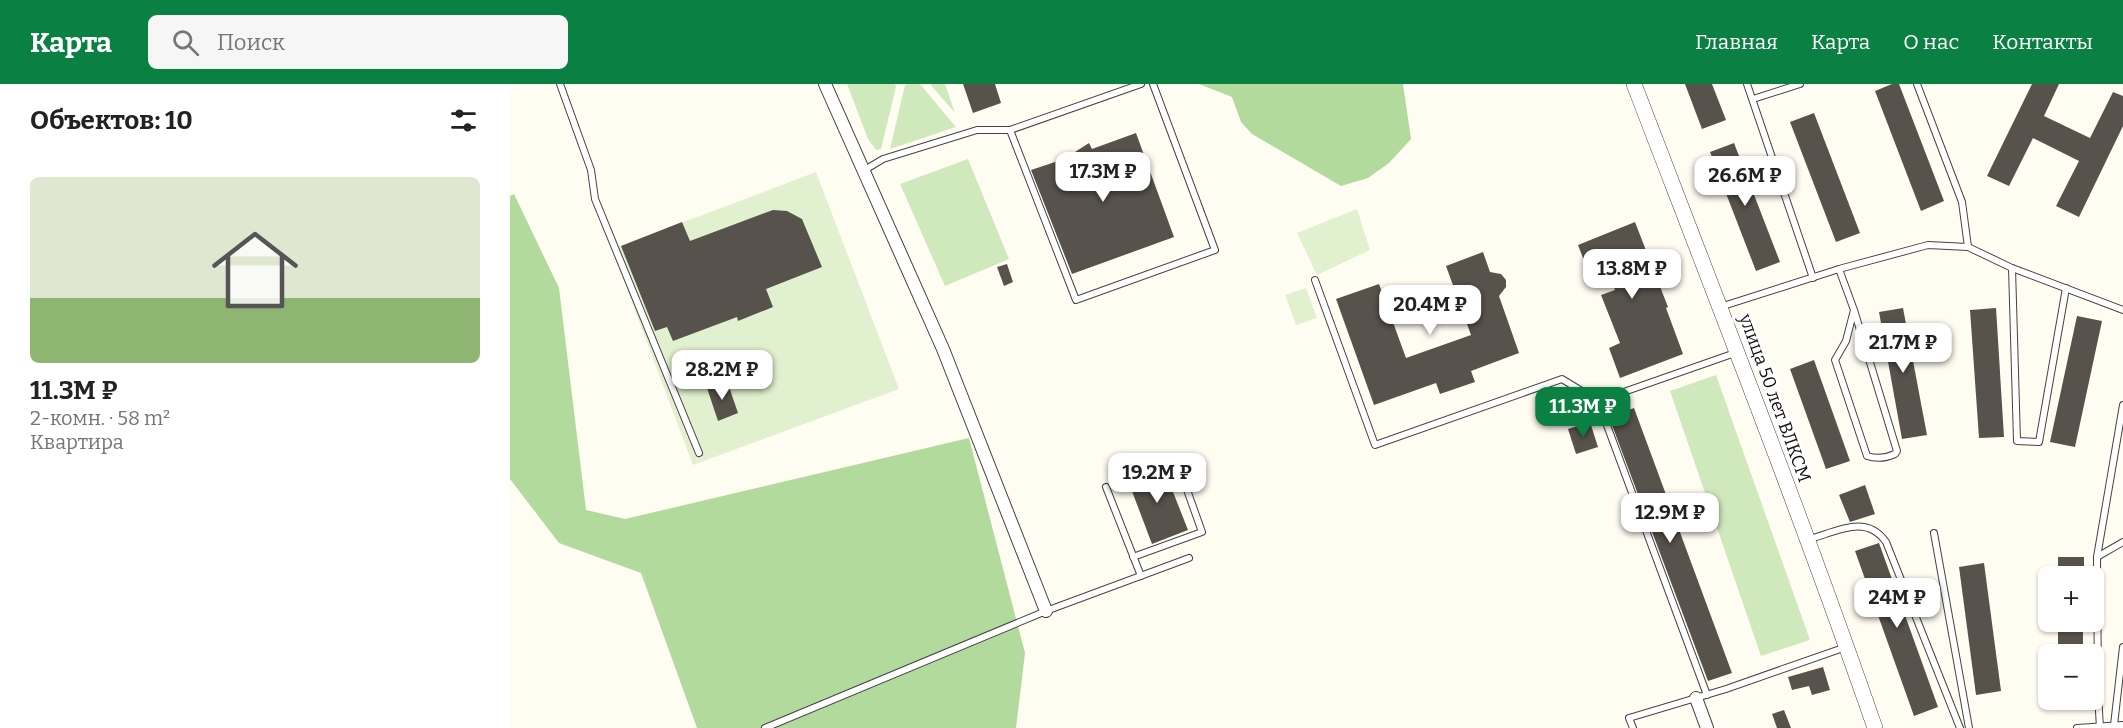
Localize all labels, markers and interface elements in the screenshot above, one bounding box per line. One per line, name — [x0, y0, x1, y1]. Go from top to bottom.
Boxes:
search box — [148, 15, 568, 69]
text: Карта — [30, 26, 112, 59]
icon: search — [169, 26, 202, 59]
text: Поиск — [217, 29, 285, 56]
text: Главная — [1695, 29, 1778, 55]
text: Карта — [1811, 29, 1870, 55]
text: О нас — [1903, 29, 1959, 55]
text: Контакты — [1992, 29, 2093, 55]
icon: filters — [447, 104, 480, 137]
text: Объектов: 10 — [30, 105, 193, 136]
pin: 17.3M ₽ — [1048, 152, 1158, 203]
pin: 26.6M ₽ — [1690, 156, 1800, 207]
text: 17.3M ₽ — [1069, 159, 1137, 183]
text: 26.6M ₽ — [1708, 163, 1782, 187]
icon: home — [201, 216, 309, 324]
pin: 13.8M ₽ — [1577, 249, 1687, 300]
text: 13.8M ₽ — [1597, 256, 1667, 280]
pin: 20.4M ₽ — [1375, 285, 1485, 336]
text: 20.4M ₽ — [1393, 292, 1467, 316]
street label: улица 50 лет ВЛКСМ — [1734, 310, 1816, 485]
pin: 21.7M ₽ — [1848, 323, 1958, 374]
text: 21.7M ₽ — [1869, 330, 1937, 354]
pin: 28.2M ₽ — [667, 350, 777, 401]
text: 28.2M ₽ — [686, 357, 758, 381]
text: 11.3M ₽ — [30, 375, 118, 406]
pin: 11.3M ₽ — [1528, 387, 1638, 438]
text: 11.3M ₽ — [1549, 394, 1617, 418]
text: 2-комн. · 58 m² — [30, 406, 170, 430]
text: Квартира — [30, 430, 124, 454]
pin: 19.2M ₽ — [1102, 453, 1212, 504]
text: 19.2M ₽ — [1122, 460, 1192, 484]
pin: 12.9M ₽ — [1615, 493, 1725, 544]
text: 12.9M ₽ — [1635, 500, 1705, 524]
map controls — [2038, 566, 2104, 710]
button: + — [2038, 566, 2104, 632]
pin: 24M ₽ — [1855, 578, 1939, 629]
text: 24M ₽ — [1868, 585, 1926, 609]
button: − — [2038, 644, 2104, 710]

